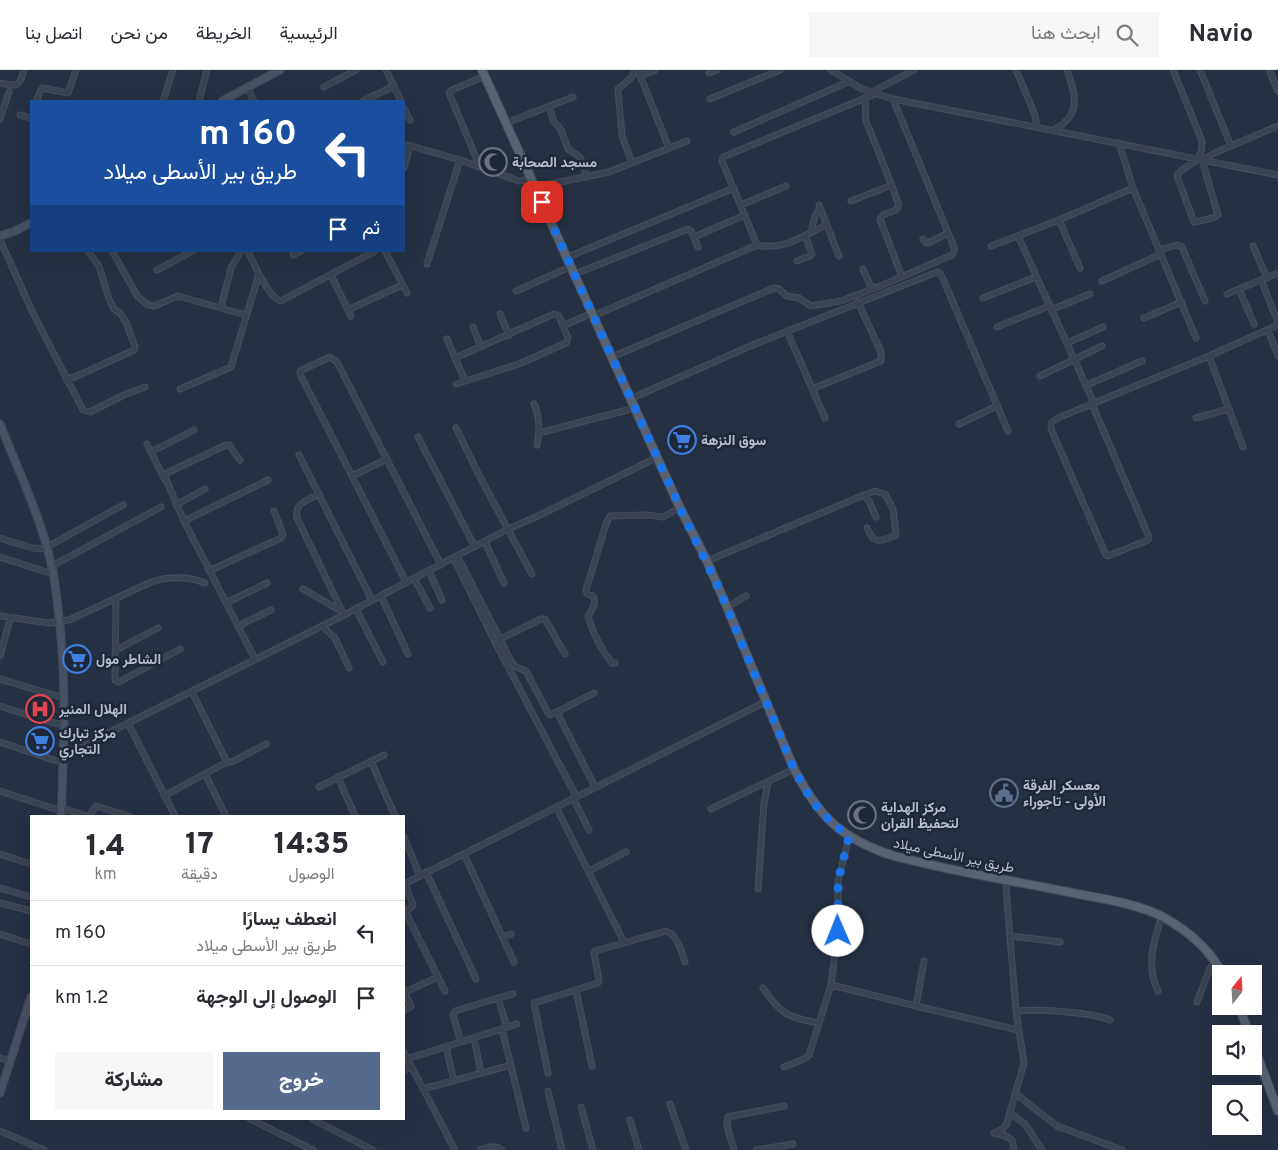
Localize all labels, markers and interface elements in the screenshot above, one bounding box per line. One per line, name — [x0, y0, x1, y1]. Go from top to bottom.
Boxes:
search box — [809, 12, 1159, 57]
text: Navio — [1189, 20, 1253, 50]
icon: search — [1113, 21, 1141, 49]
text: ابحث هنا — [1031, 22, 1101, 46]
text: اتصل بنا — [25, 23, 83, 46]
text: من نحن — [111, 23, 168, 46]
text: الخريطة — [196, 23, 251, 46]
text: الرئيسية — [279, 23, 338, 46]
text: 160 m — [199, 113, 297, 157]
icon: left — [315, 120, 380, 185]
mosque icon: مسجد الصحابة — [478, 147, 508, 177]
place label: مسجد الصحابة — [512, 155, 597, 172]
text: طريق بير الأسطى ميلاد — [104, 160, 297, 187]
pin — [521, 181, 563, 223]
icon: arrive — [528, 188, 556, 216]
icon: arrive — [324, 215, 352, 243]
text: ثم — [362, 217, 380, 241]
supermarket icon: سوق النزهة — [667, 425, 697, 455]
place label: سوق النزهة — [701, 433, 766, 450]
supermarket icon: الشاطر مول — [62, 644, 92, 674]
place label: الشاطر مول — [96, 652, 161, 669]
hospital icon: الهلال المنير — [25, 694, 55, 724]
place label: الهلال المنير — [58, 702, 127, 719]
supermarket icon: مركز تبارك التجاري — [25, 726, 55, 756]
place label: مركز تبارك التجاري — [59, 726, 117, 761]
public building icon: معسكر الفرقة الأولى - تاجوراء — [989, 778, 1019, 808]
place label: معسكر الفرقة الأولى - تاجوراء — [1023, 778, 1106, 811]
mosque icon: مركز الهداية لتحفيظ القران — [847, 800, 877, 830]
place label: مركز الهداية لتحفيظ القران — [881, 800, 959, 833]
text: 17 — [185, 827, 214, 864]
text: 14:35 — [274, 827, 349, 864]
text: 1.4 — [86, 829, 125, 866]
street label: طريق بير الأسطى ميلاد — [892, 834, 1016, 878]
text: km — [94, 865, 117, 885]
text: دقيقة — [181, 865, 218, 885]
text: الوصول — [288, 865, 335, 885]
position arrow — [811, 904, 863, 956]
text: انعطف يسارًا — [242, 908, 337, 932]
icon: left — [352, 919, 380, 947]
text: 160 m — [55, 921, 106, 945]
text: طريق بير الأسطى ميلاد — [196, 937, 337, 957]
north arrow — [1212, 965, 1262, 1015]
map controls — [1212, 965, 1262, 1135]
icon: arrive — [352, 984, 380, 1012]
text: 1.2 km — [55, 986, 109, 1010]
text: الوصول إلى الوجهة — [196, 986, 337, 1010]
button: sound — [1212, 1025, 1262, 1075]
button: مشاركة — [55, 1052, 213, 1110]
button: خروج — [223, 1052, 380, 1110]
button: search — [1212, 1085, 1262, 1135]

